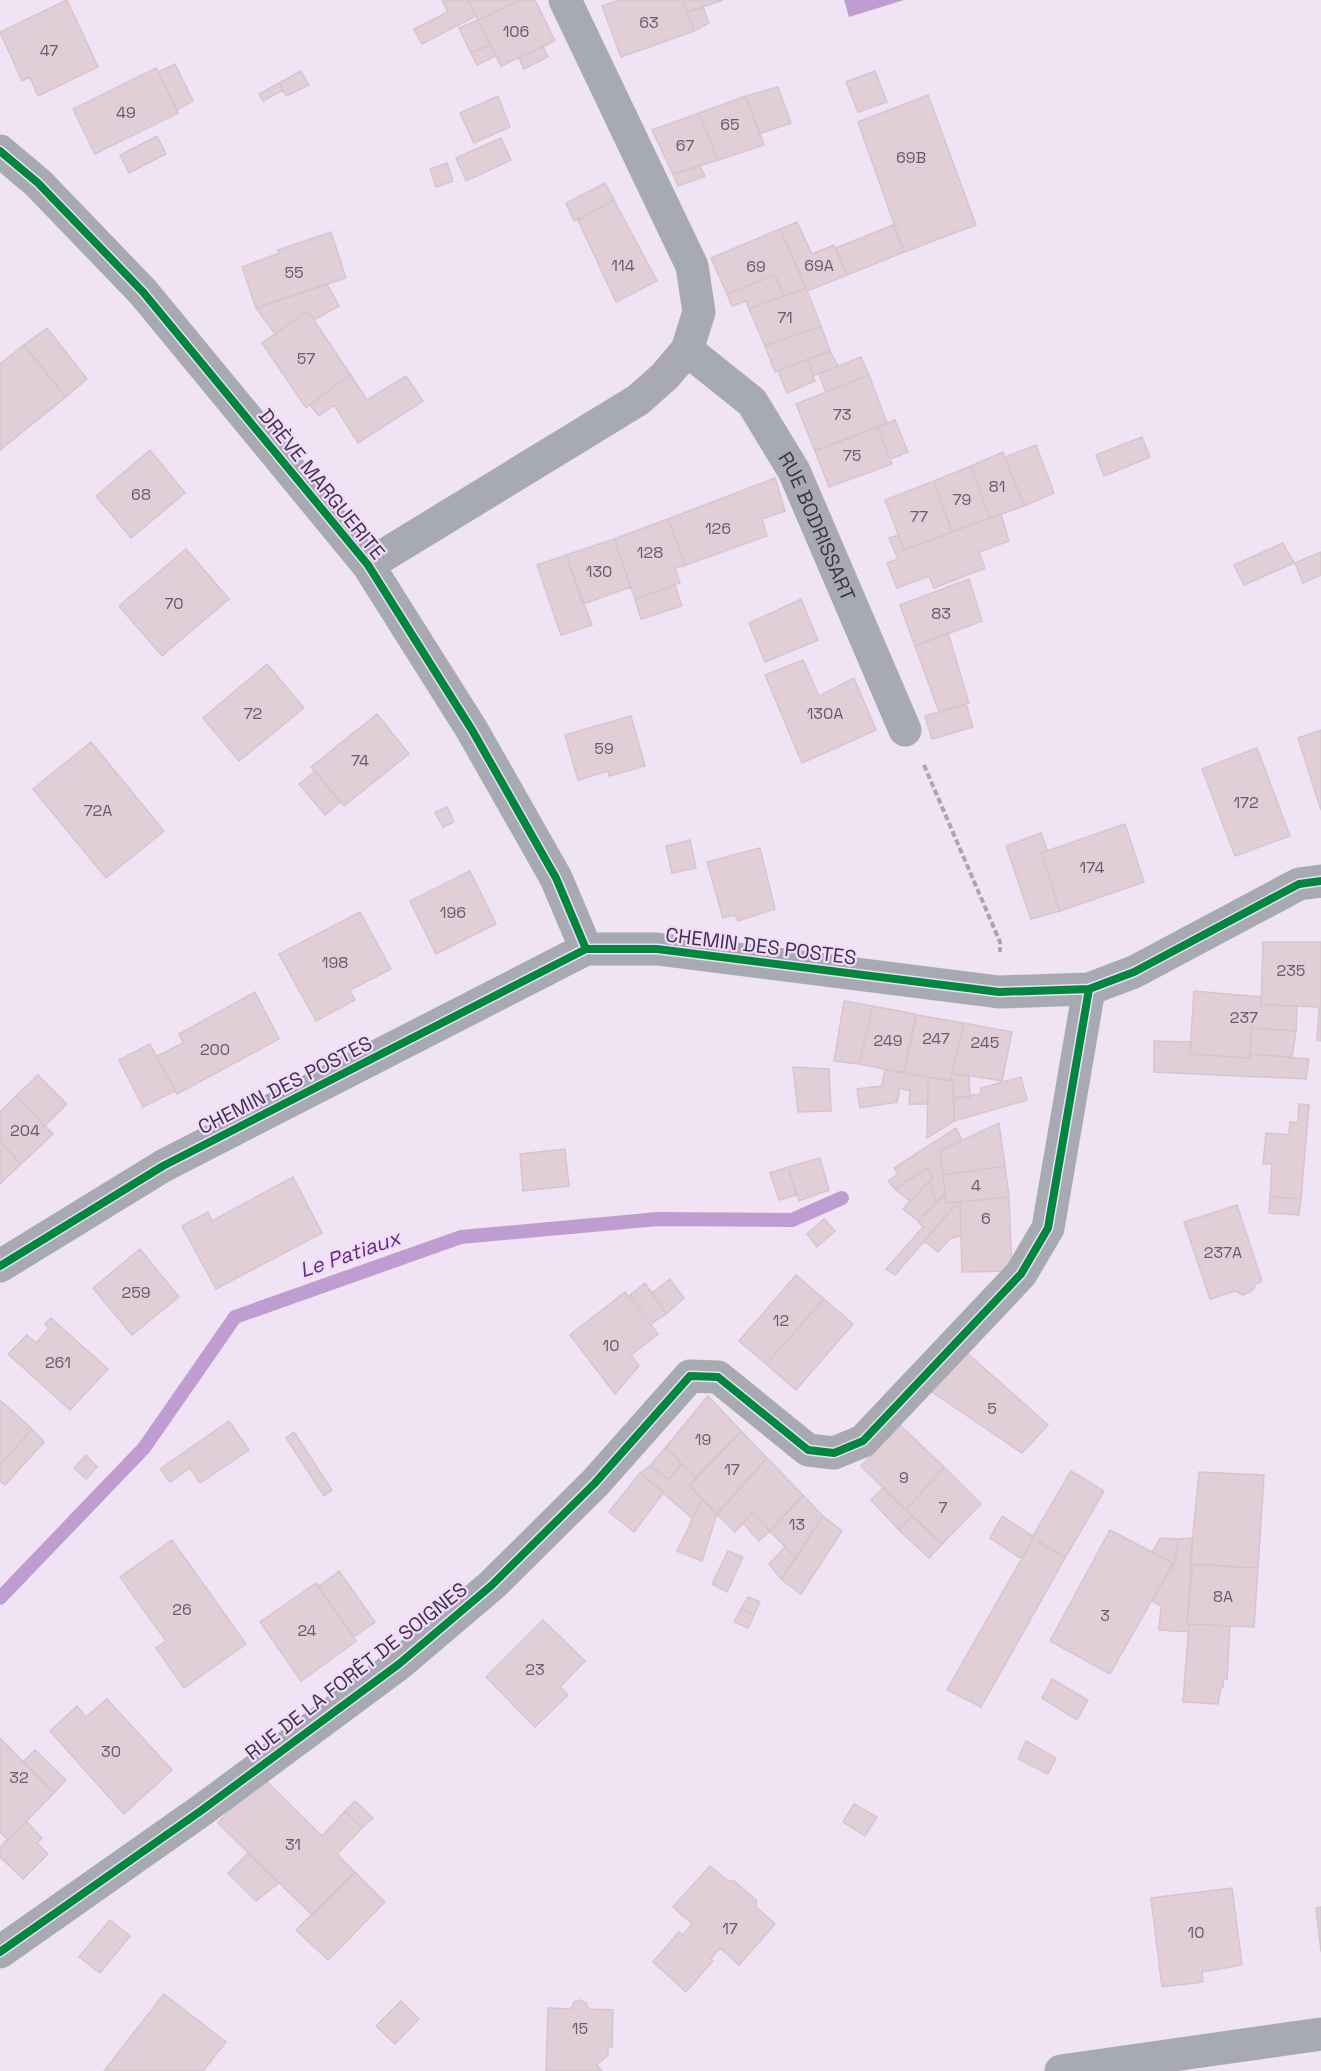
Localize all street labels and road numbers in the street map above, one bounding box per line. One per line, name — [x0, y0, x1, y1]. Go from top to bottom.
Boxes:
street label: DRÈVE MARGUERITE — [253, 403, 391, 565]
street label: RUE BODRISSART — [772, 447, 861, 605]
street label: CHEMIN DES POSTES — [664, 921, 858, 971]
street label: CHEMIN DES POSTES — [194, 1030, 376, 1140]
street label: RUE DE LA FORÊT DE SOIGNES — [240, 1576, 472, 1766]

